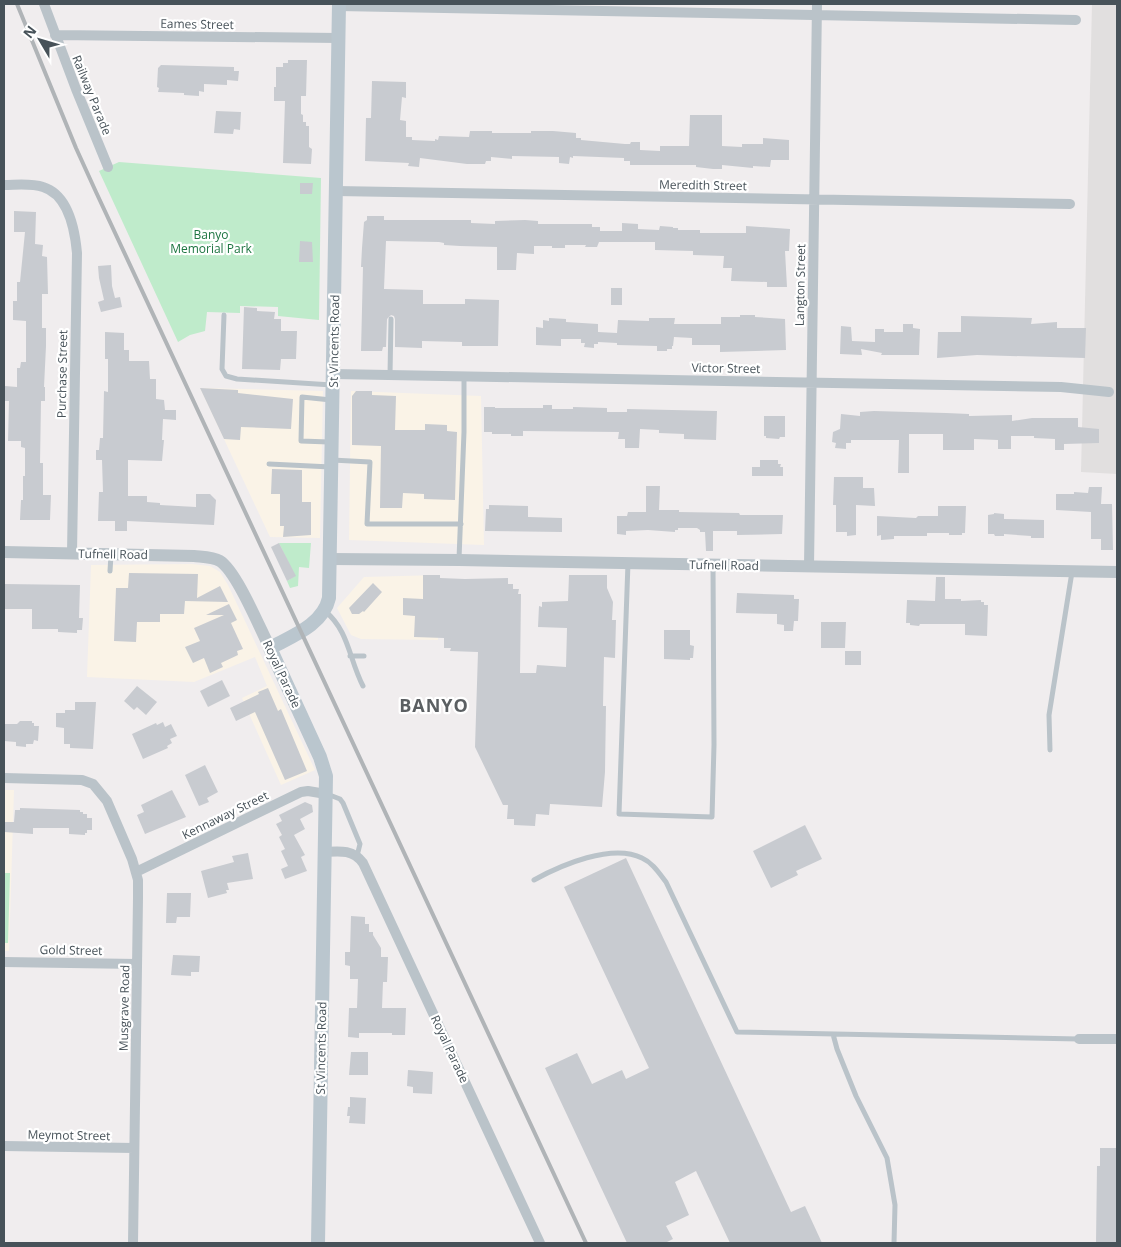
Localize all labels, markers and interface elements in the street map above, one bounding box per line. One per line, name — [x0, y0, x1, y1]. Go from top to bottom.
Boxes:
north arrow — [15, 15, 65, 65]
street label: Eames Street — [160, 15, 234, 33]
text: N — [18, 21, 40, 42]
street label: Railway Parade — [68, 53, 116, 138]
street label: Meredith Street — [659, 176, 747, 194]
park label: Banyo Memorial Park — [170, 226, 253, 257]
street label: Langton Street — [791, 244, 809, 326]
street label: St Vincents Road — [325, 294, 343, 388]
street label: Purchase Street — [53, 330, 71, 418]
street label: Victor Street — [691, 359, 761, 377]
street label: Tufnell Road — [78, 545, 148, 563]
street label: Tufnell Road — [689, 556, 759, 574]
street label: Royal Parade — [259, 637, 305, 711]
district label: BANYO — [399, 693, 469, 717]
street label: Kennaway Street — [179, 787, 271, 843]
street label: Gold Street — [39, 941, 103, 959]
street label: Musgrave Road — [115, 965, 133, 1051]
street label: St Vincents Road — [312, 1001, 330, 1095]
street label: Royal Parade — [427, 1012, 473, 1086]
street label: Meymot Street — [27, 1126, 111, 1144]

